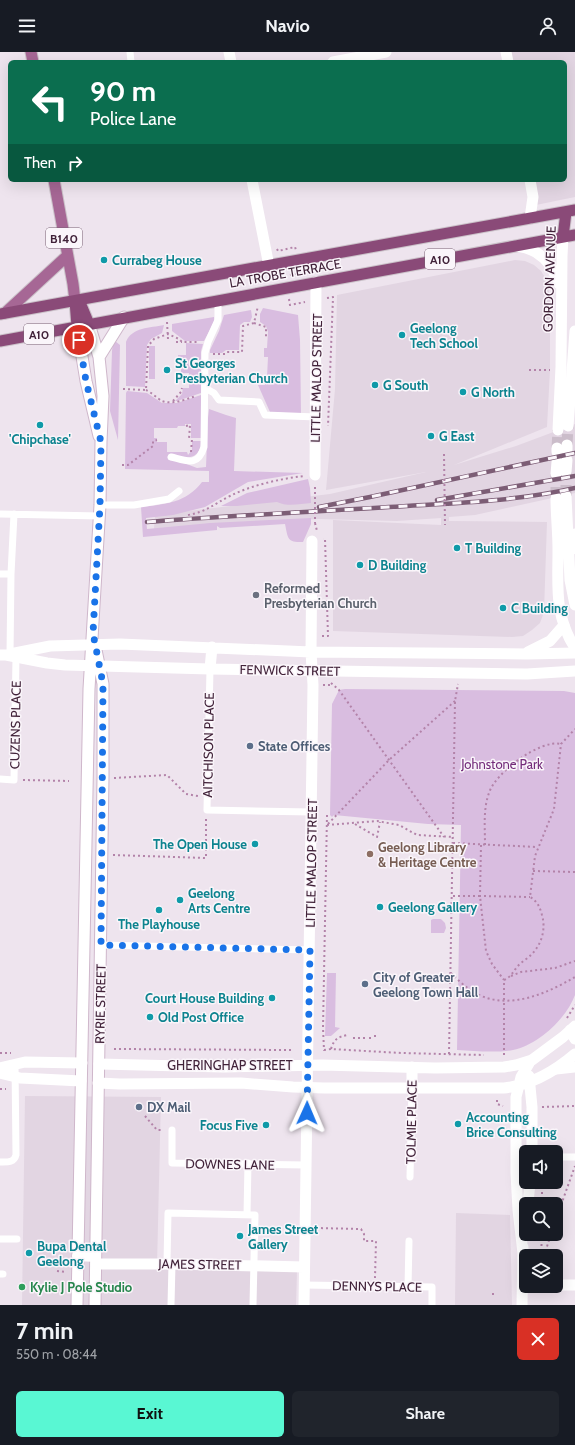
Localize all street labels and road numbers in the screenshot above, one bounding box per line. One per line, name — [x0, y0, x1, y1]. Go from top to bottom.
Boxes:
street label: GORDON AVENUE — [539, 226, 559, 332]
road number: B140 — [46, 228, 82, 248]
road number: A10 — [425, 249, 455, 269]
street label: LA TROBE TERRACE — [228, 255, 342, 291]
street label: LITTLE MALOP STREET — [307, 313, 325, 443]
road number: A10 — [24, 324, 54, 344]
street label: FENWICK STREET — [239, 661, 341, 679]
street label: CUZENS PLACE — [6, 681, 24, 769]
street label: AITCHISON PLACE — [199, 692, 217, 798]
street label: LITTLE MALOP STREET — [302, 798, 320, 928]
street label: RYRIE STREET — [91, 964, 109, 1044]
street label: GHERINGHAP STREET — [167, 1057, 293, 1073]
street label: TOLMIE PLACE — [402, 1080, 420, 1164]
street label: DOWNES LANE — [185, 1155, 275, 1173]
street label: JAMES STREET — [157, 1255, 242, 1273]
street label: DENNYS PLACE — [332, 1277, 422, 1295]

